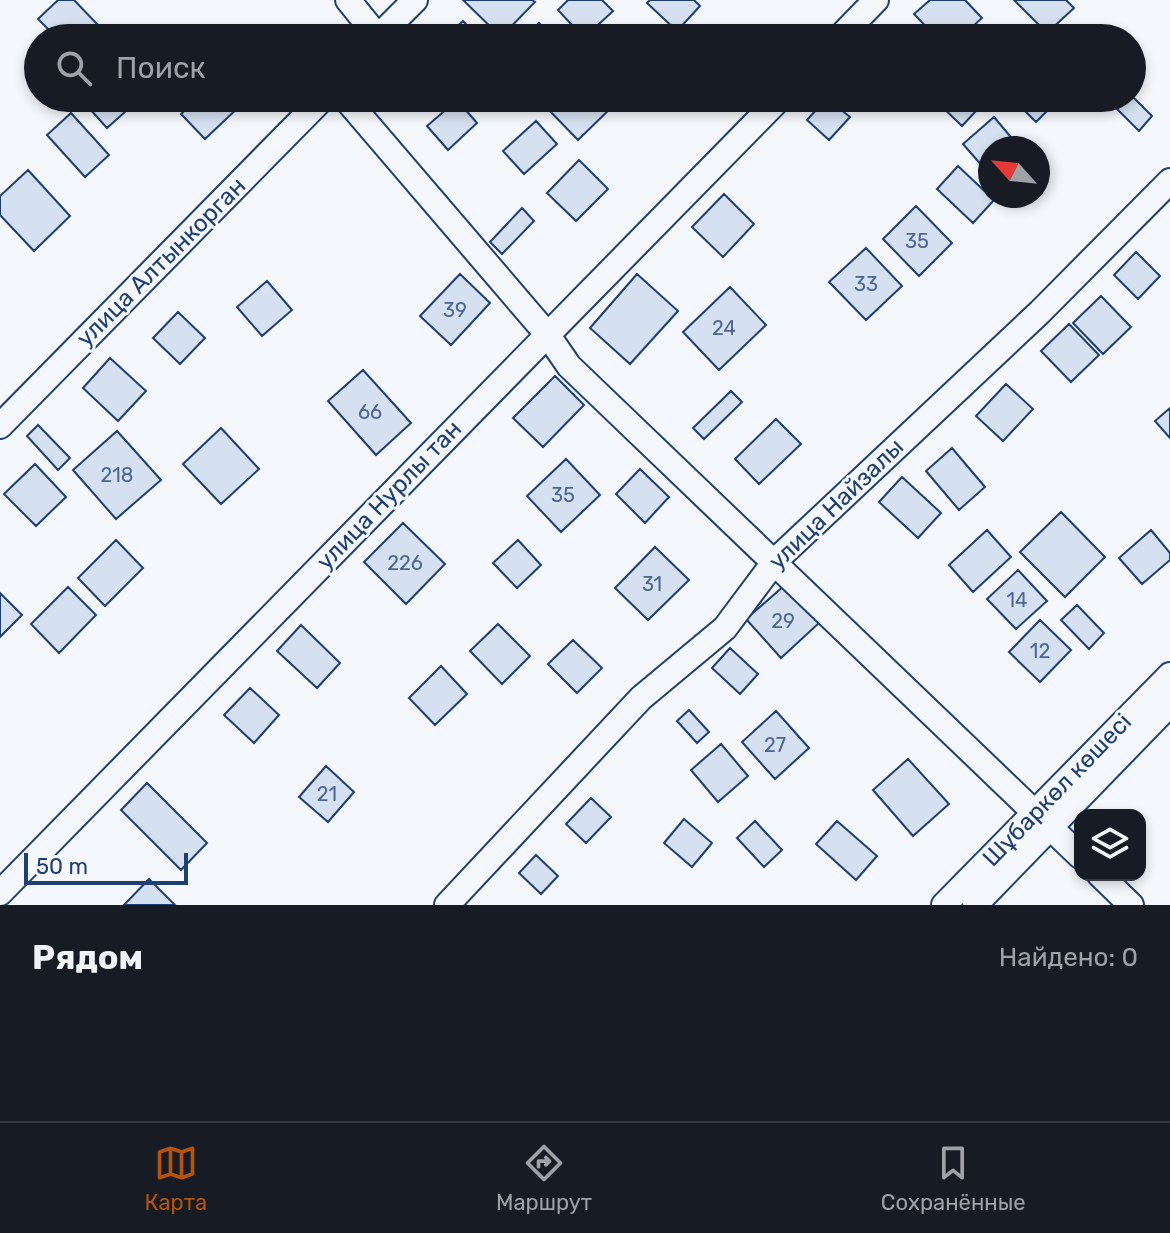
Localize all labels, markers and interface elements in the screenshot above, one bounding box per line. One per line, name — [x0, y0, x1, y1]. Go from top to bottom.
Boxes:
search box — [24, 24, 1146, 112]
icon: search — [52, 46, 96, 90]
text: Поиск — [116, 50, 206, 86]
north arrow — [978, 136, 1050, 208]
street label: улица Алтынкорган — [71, 172, 251, 352]
house number: 35 — [905, 229, 929, 253]
house number: 33 — [854, 272, 878, 296]
house number: 39 — [443, 298, 467, 322]
house number: 24 — [712, 316, 736, 340]
house number: 66 — [358, 400, 382, 424]
street label: улица Нурлы тан — [311, 415, 467, 575]
street label: улица Найзалы — [763, 433, 909, 575]
house number: 218 — [100, 463, 134, 487]
house number: 35 — [551, 483, 575, 507]
house number: 226 — [387, 551, 423, 575]
house number: 31 — [642, 572, 662, 596]
house number: 14 — [1007, 588, 1027, 612]
house number: 29 — [771, 609, 795, 633]
house number: 12 — [1030, 639, 1050, 663]
street label: Шұбаркөл көшесі — [977, 708, 1137, 872]
house number: 27 — [764, 733, 786, 757]
house number: 21 — [317, 782, 337, 806]
map controls — [1074, 809, 1146, 881]
button: layers — [1074, 809, 1146, 881]
scale bar — [24, 849, 188, 885]
text: 50 m — [36, 853, 88, 880]
text: Рядом — [32, 937, 143, 978]
text: Найдено: 0 — [999, 942, 1138, 973]
tab: Карта — [144, 1141, 207, 1216]
tab: Маршрут — [496, 1141, 592, 1216]
tab: Сохранённые — [881, 1141, 1026, 1216]

